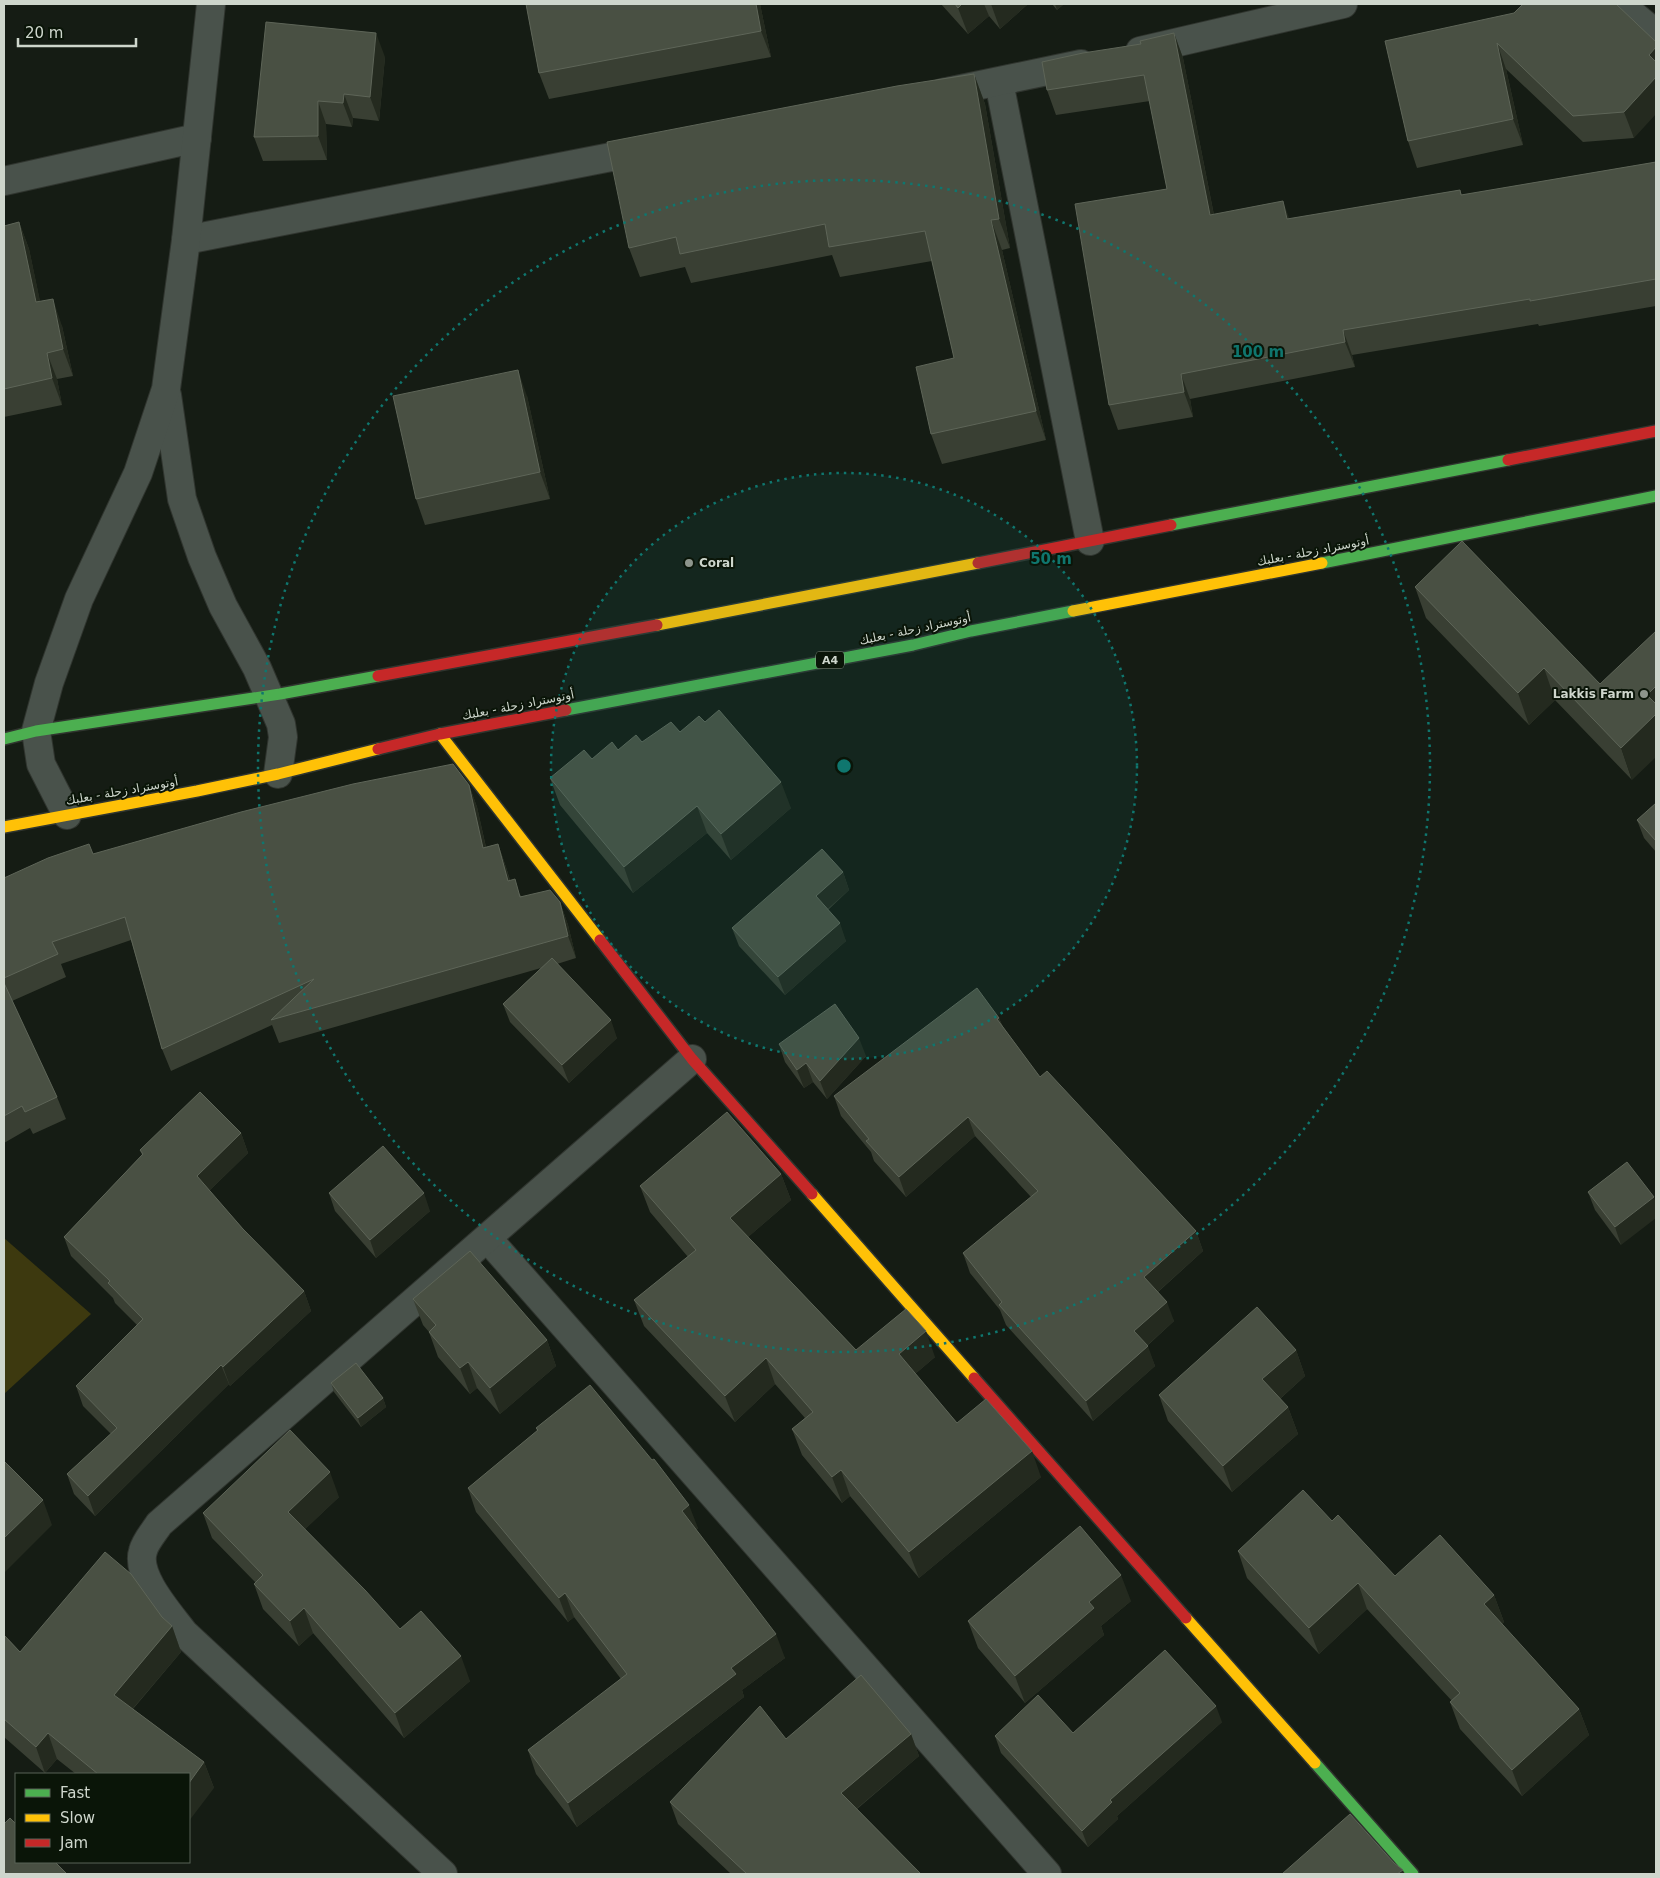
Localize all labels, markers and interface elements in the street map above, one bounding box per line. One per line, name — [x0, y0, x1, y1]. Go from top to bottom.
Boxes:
scale bar — [18, 15, 135, 47]
text: 20 m — [25, 24, 63, 42]
text: 100 m — [1232, 343, 1284, 361]
street label: أوتوستراد زحلة - بعلبك — [1256, 532, 1370, 570]
text: 50 m — [1030, 550, 1072, 568]
place label: Coral — [699, 556, 734, 570]
marker: Coral — [683, 557, 695, 569]
street label: أوتوستراد زحلة - بعلبك — [858, 609, 972, 649]
road number: A4 — [816, 652, 844, 668]
street label: أوتوستراد زحلة - بعلبك — [461, 686, 575, 724]
place label: Lakkis Farm — [1553, 687, 1634, 701]
marker: Lakkis Farm — [1638, 688, 1650, 700]
centre of rings — [835, 757, 853, 775]
street label: أوتوستراد زحلة - بعلبك — [65, 773, 179, 809]
legend — [15, 1773, 190, 1863]
text: Fast — [60, 1784, 90, 1802]
text: Slow — [60, 1809, 95, 1827]
text: Jam — [59, 1834, 88, 1852]

